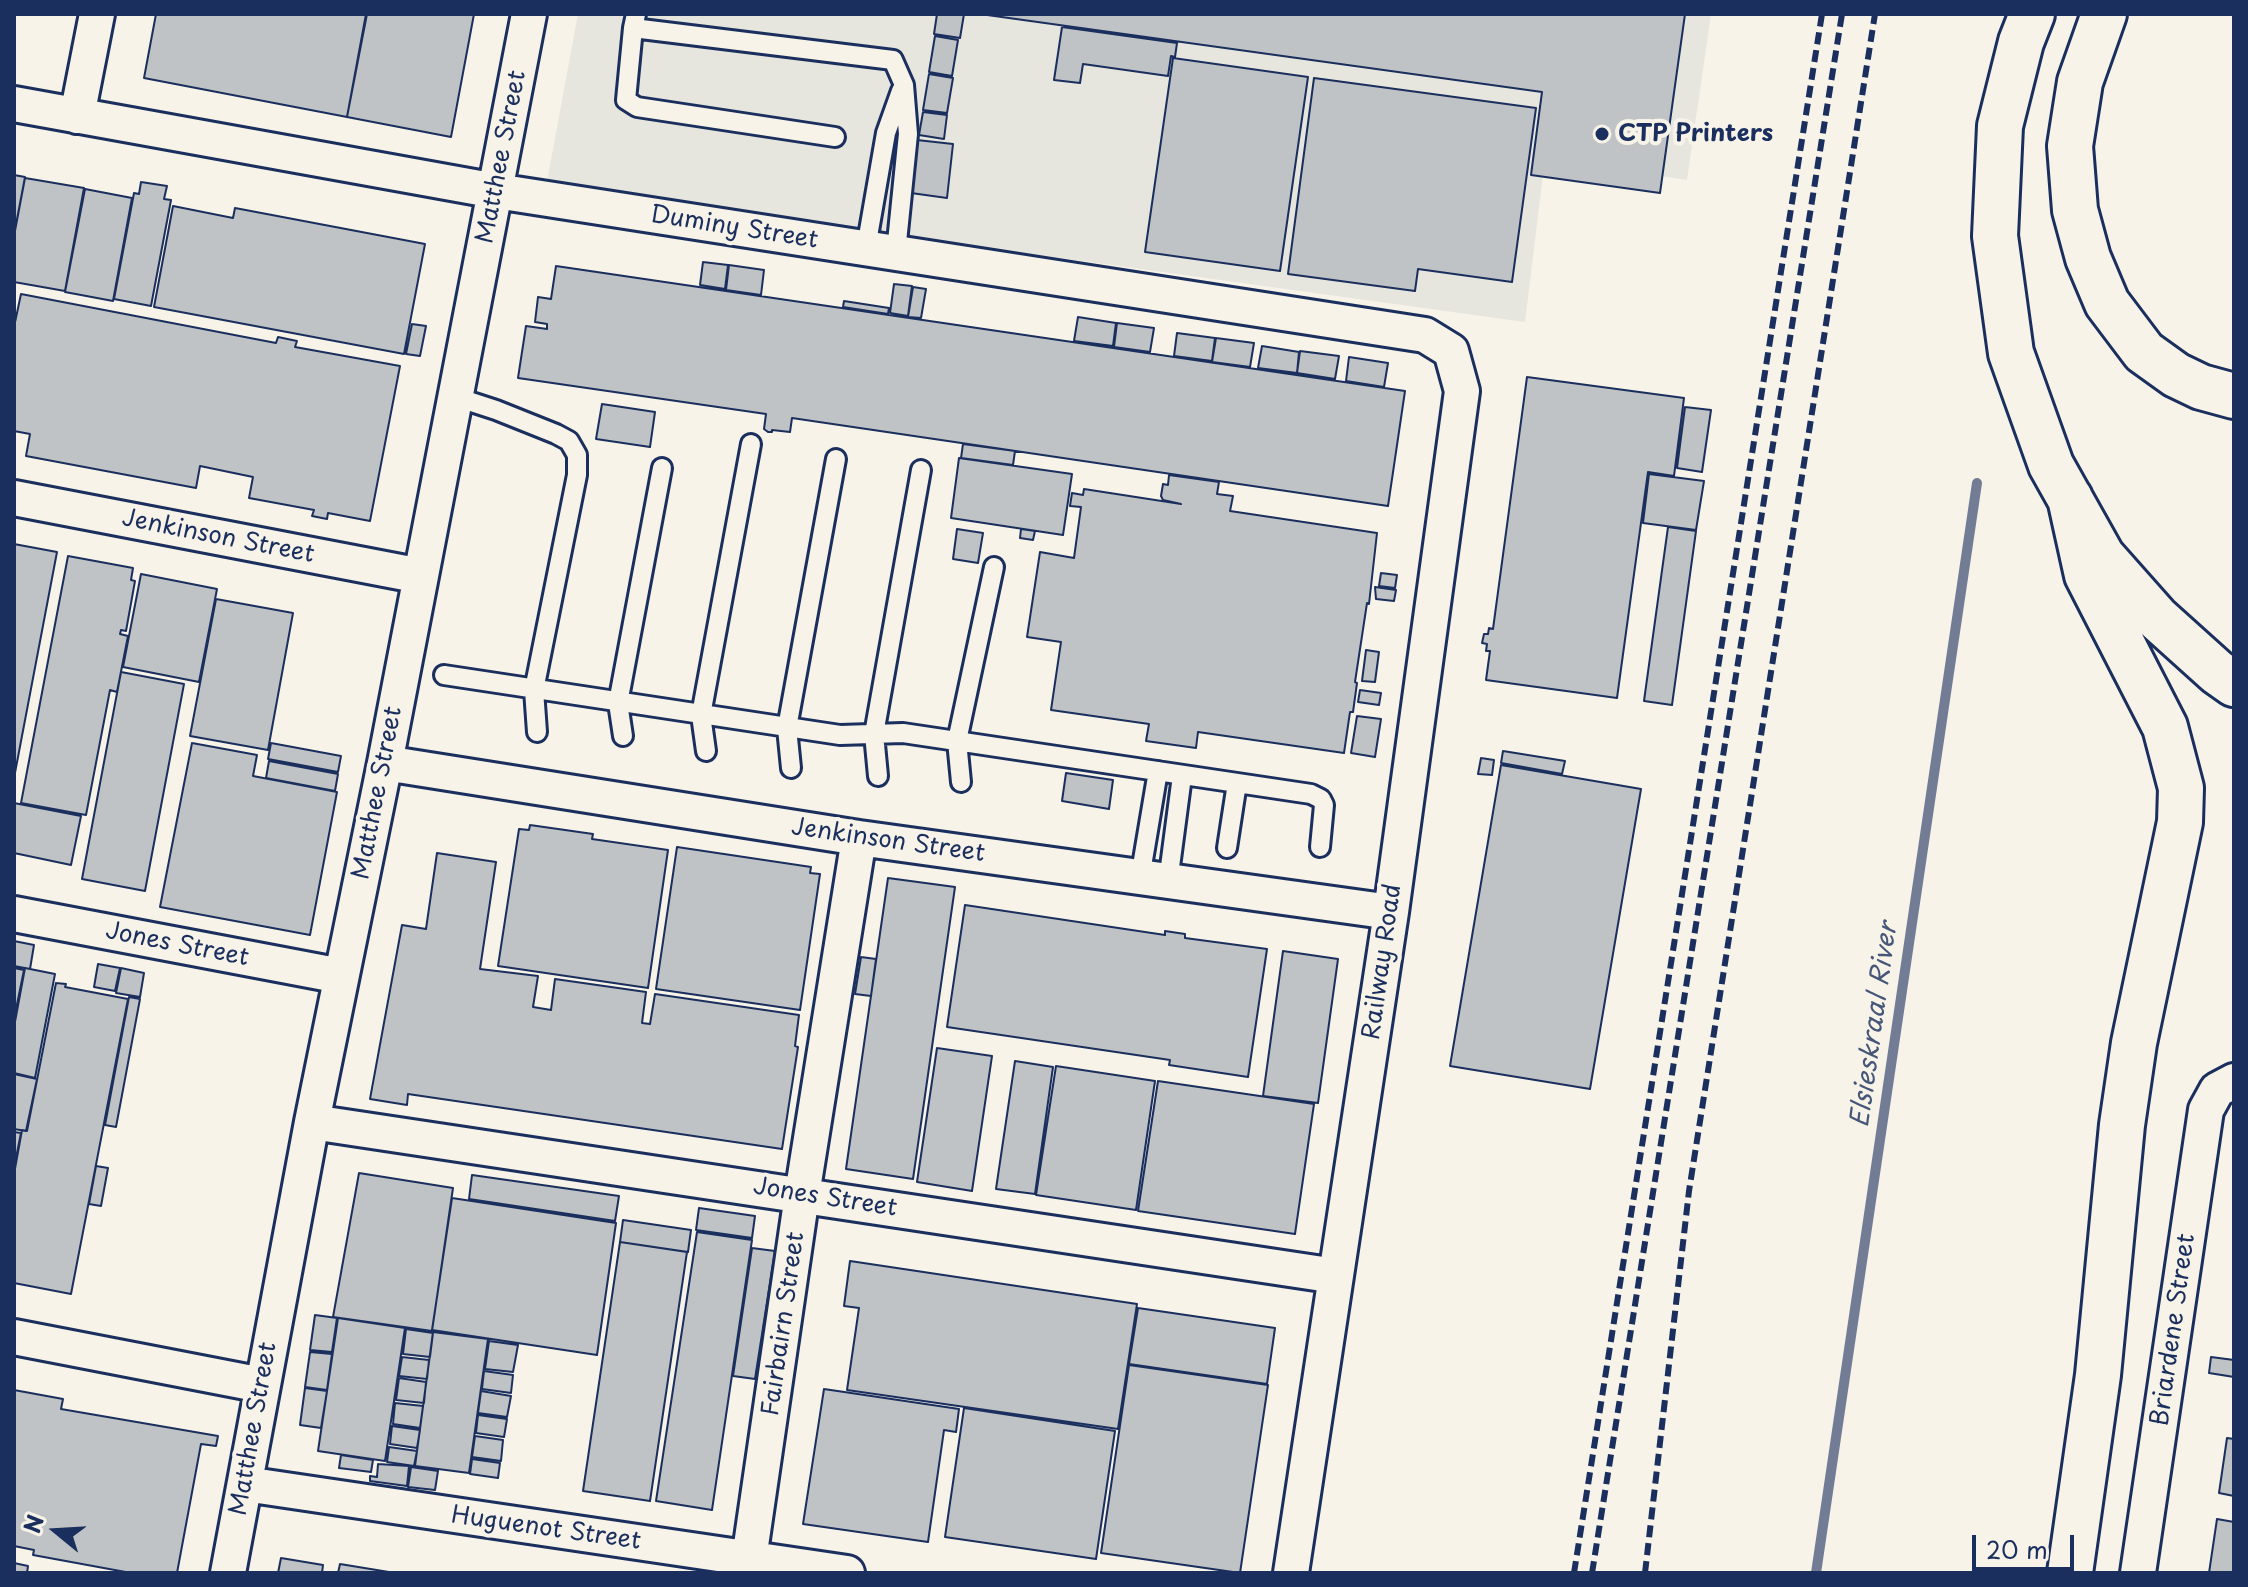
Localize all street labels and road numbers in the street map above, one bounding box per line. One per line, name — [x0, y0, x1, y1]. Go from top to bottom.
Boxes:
street label: Matthee Street — [471, 68, 533, 246]
street label: Duminy Street — [648, 201, 820, 255]
street label: Jenkinson Street — [119, 504, 317, 570]
street label: Matthee Street — [347, 704, 409, 882]
street label: Jenkinson Street — [789, 813, 987, 869]
street label: Railway Road — [1358, 882, 1408, 1042]
street label: Jones Street — [103, 917, 251, 973]
street label: Jones Street — [751, 1172, 899, 1224]
street label: Fairbairn Street — [757, 1230, 811, 1418]
street label: Briardene Street — [2146, 1232, 2202, 1428]
street label: Matthee Street — [225, 1340, 283, 1518]
street label: Huguenot Street — [449, 1501, 643, 1557]

